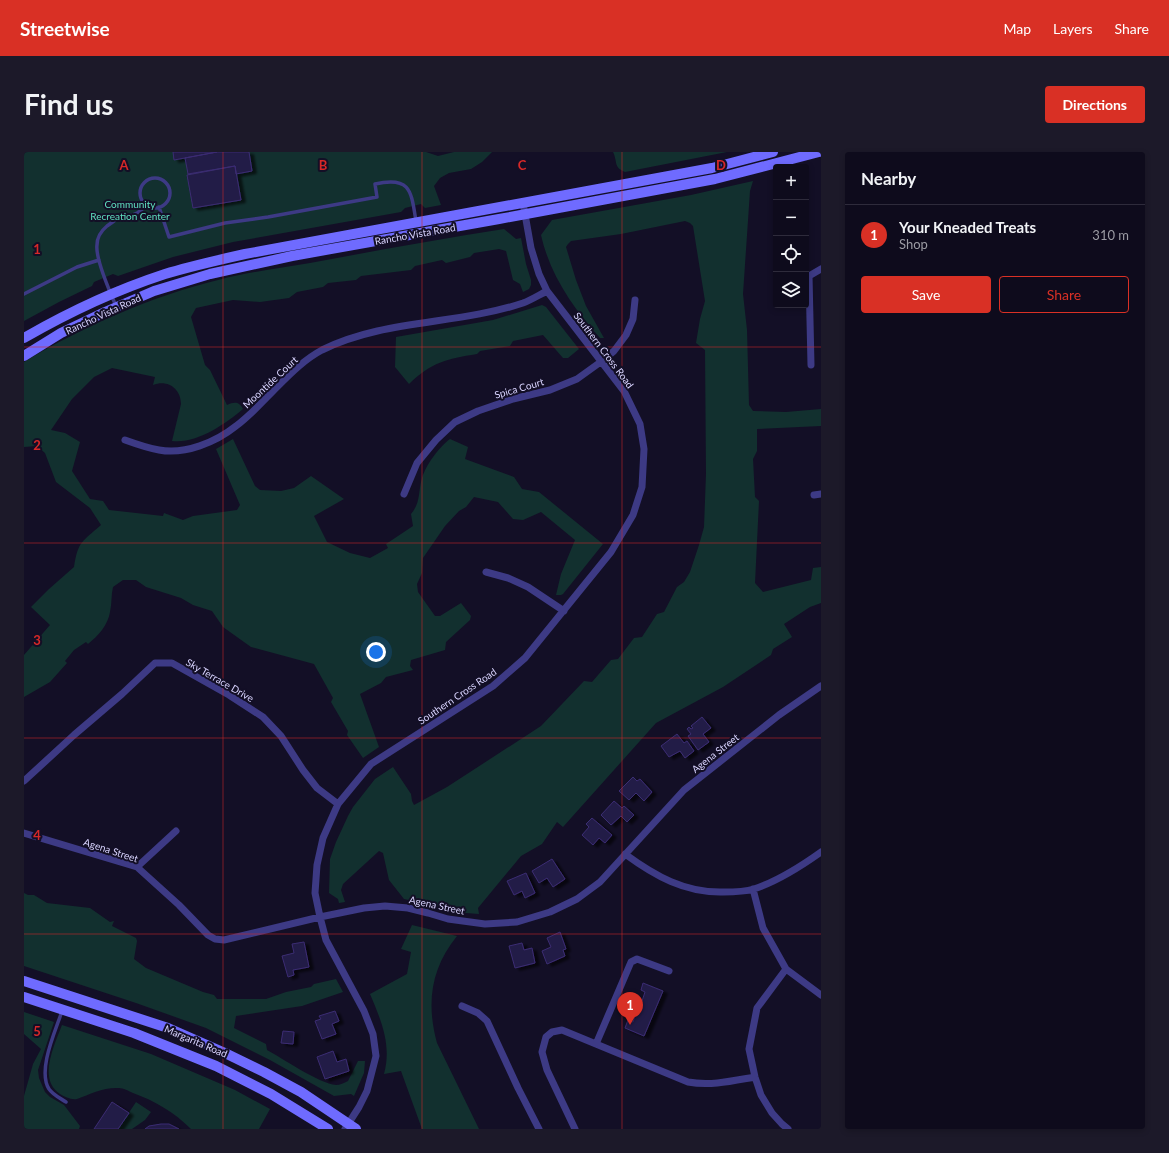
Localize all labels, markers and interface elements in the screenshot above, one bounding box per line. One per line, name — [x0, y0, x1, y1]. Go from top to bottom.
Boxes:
text: Streetwise — [20, 17, 110, 40]
text: Map — [1003, 20, 1031, 37]
text: Layers — [1053, 20, 1093, 37]
text: Share — [1115, 20, 1149, 37]
button: Directions — [1045, 86, 1145, 123]
text: Find us — [24, 87, 114, 121]
text: A — [118, 157, 129, 173]
text: B — [319, 157, 328, 173]
text: C — [518, 157, 527, 173]
text: D — [716, 157, 726, 173]
map controls — [773, 164, 809, 308]
button: + — [773, 164, 809, 200]
text: Nearby — [861, 168, 916, 189]
park label: Community Recreation Center — [90, 198, 170, 222]
button: − — [773, 200, 809, 236]
text: Your Kneaded Treats — [899, 218, 1036, 236]
street label: Rancho Vista Road — [374, 221, 456, 247]
text: 1 — [870, 227, 878, 243]
text: 310 m — [1092, 227, 1129, 243]
button: locate — [773, 236, 809, 272]
text: Shop — [899, 236, 928, 252]
text: 1 — [33, 241, 41, 257]
button: layers — [773, 272, 809, 308]
button: Save — [861, 276, 991, 313]
button: Share — [999, 276, 1129, 313]
street label: Rancho Vista Road — [63, 291, 143, 337]
street label: Southern Cross Road — [572, 310, 636, 390]
street label: Moontide Court — [240, 353, 300, 410]
street label: Spica Court — [493, 375, 545, 401]
text: 2 — [33, 437, 41, 453]
text: 3 — [33, 632, 41, 648]
your location — [366, 642, 386, 662]
street label: Sky Terrace Drive — [184, 656, 256, 704]
street label: Southern Cross Road — [415, 665, 499, 727]
street label: Agena Street — [689, 731, 741, 775]
text: 4 — [33, 827, 41, 843]
street label: Agena Street — [82, 836, 140, 865]
street label: Agena Street — [408, 893, 466, 917]
pin: 1 — [617, 992, 643, 1025]
street label: Margarita Road — [163, 1022, 229, 1060]
text: 5 — [33, 1023, 41, 1039]

